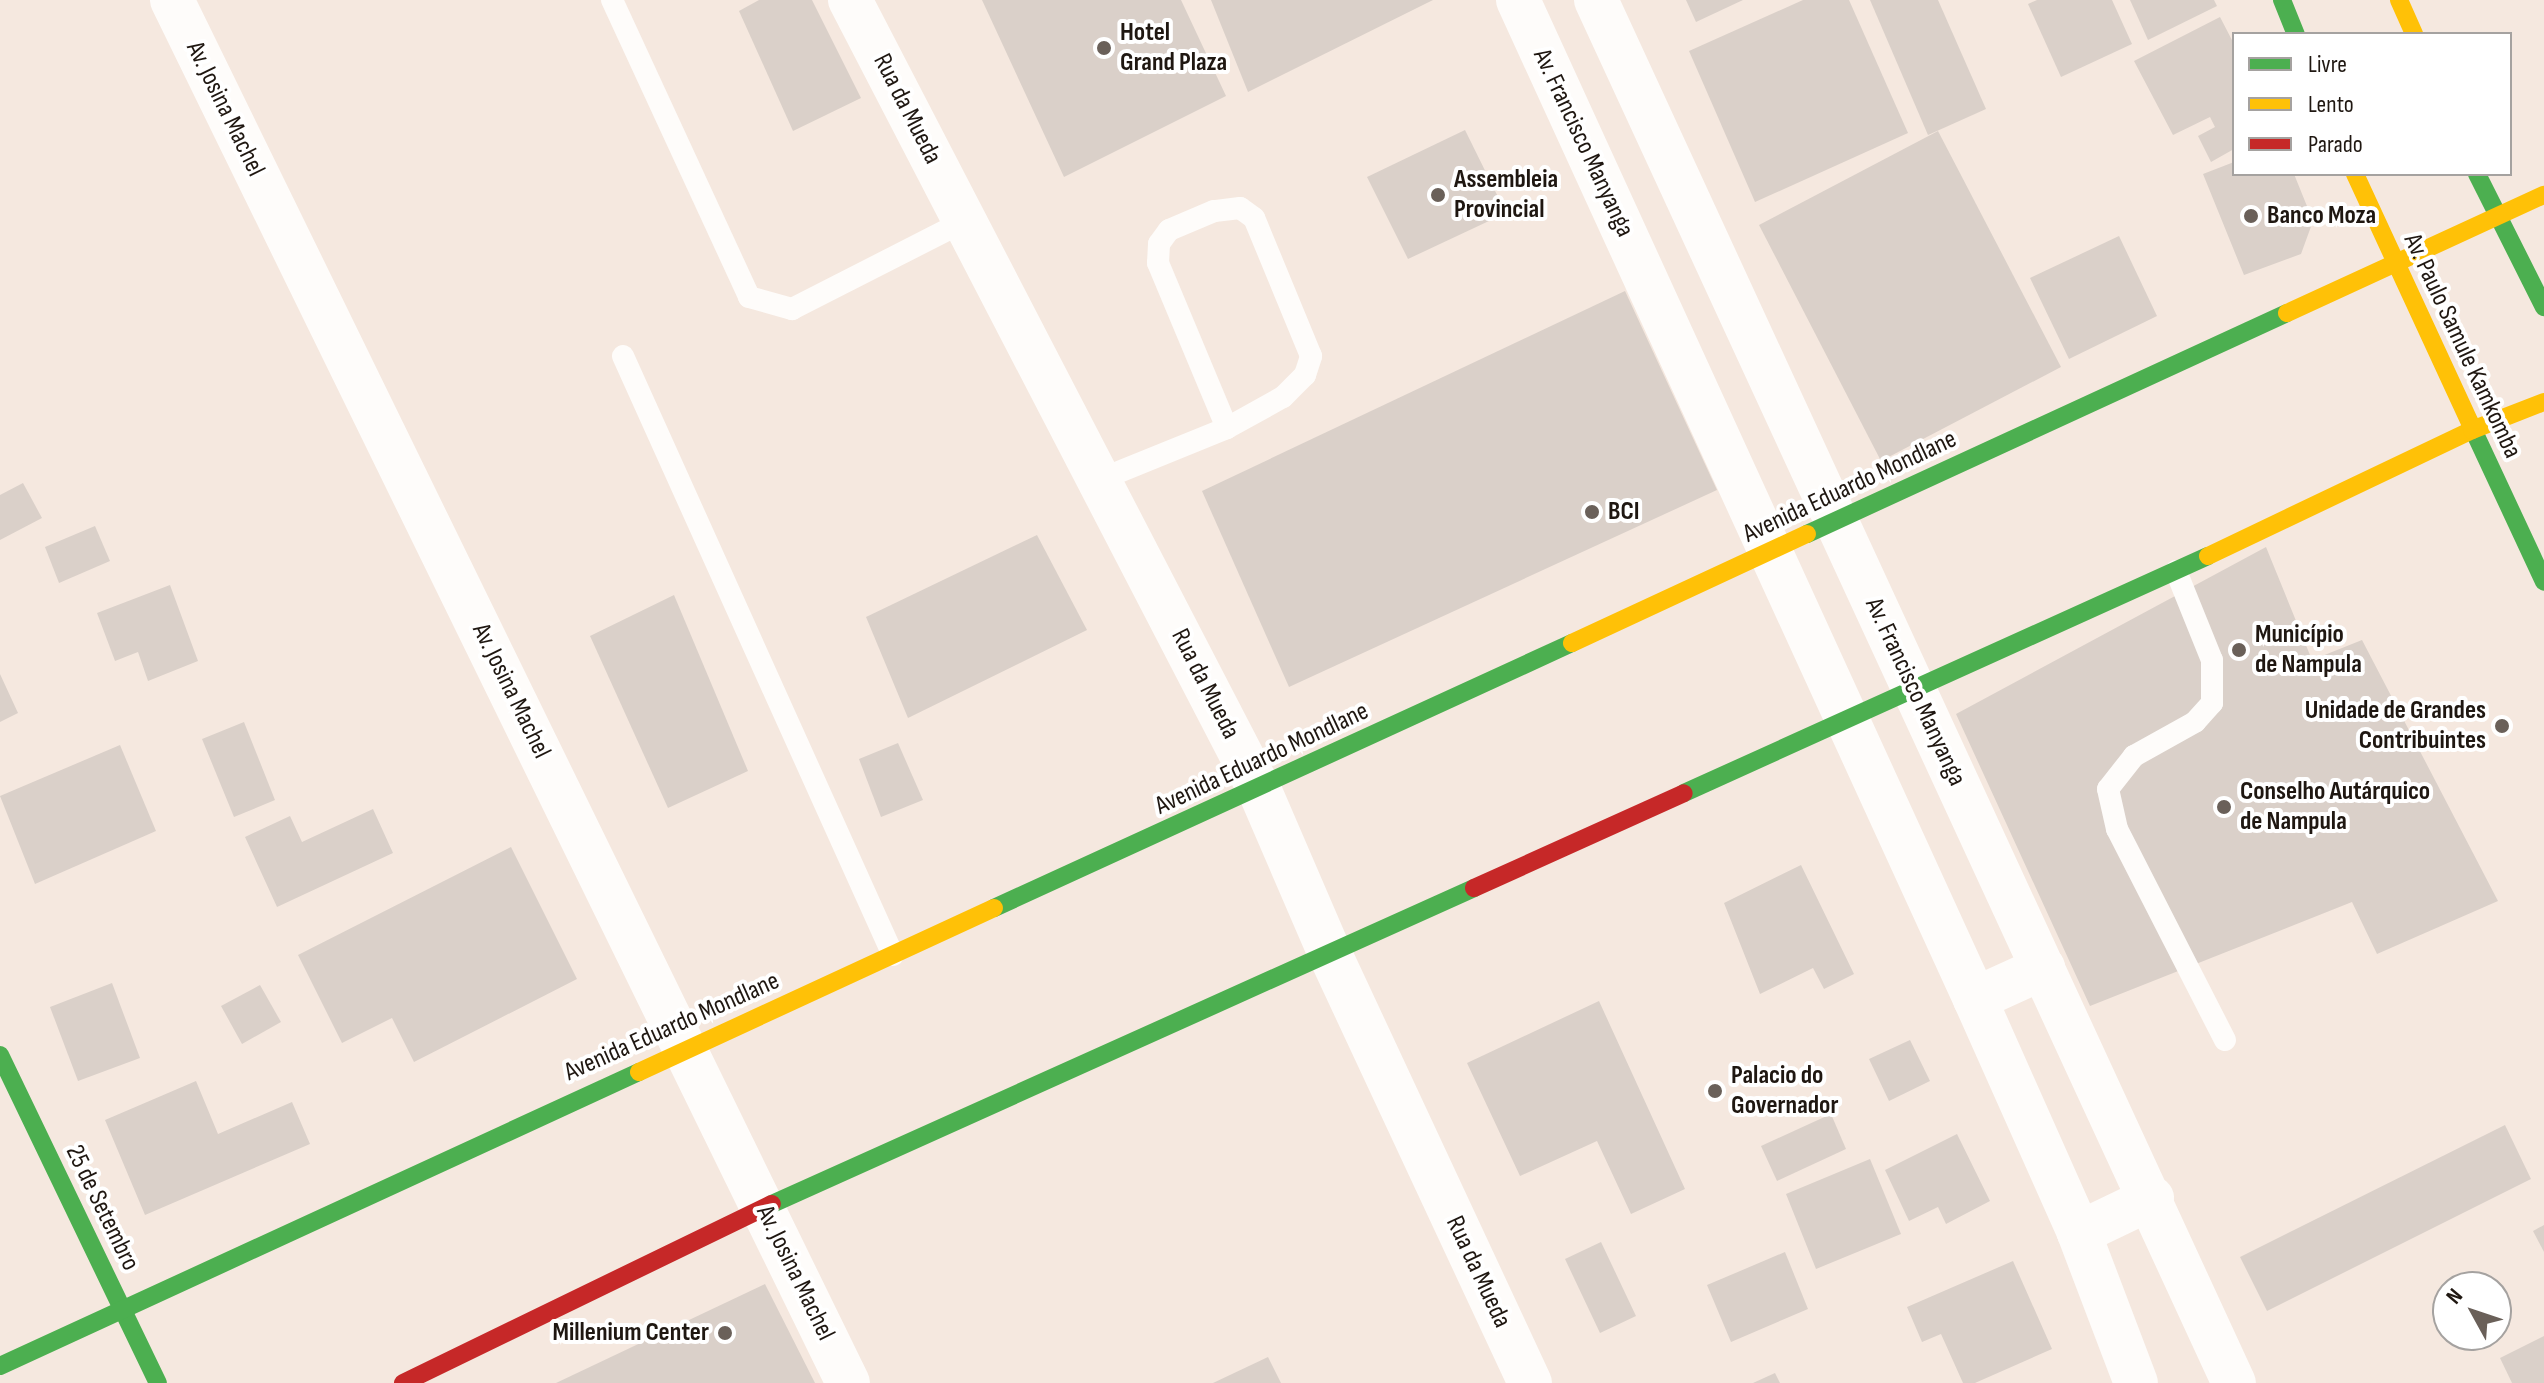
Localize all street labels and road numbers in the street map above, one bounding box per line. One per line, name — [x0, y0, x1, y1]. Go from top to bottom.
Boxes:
street label: Av. Josina Machel — [179, 36, 271, 182]
street label: Av. Francisco Manyanga — [1526, 44, 1640, 242]
street label: Rua da Mueda — [866, 49, 948, 169]
street label: Av. Paulo Samule Kamkomba — [2396, 229, 2528, 463]
street label: Avenida Eduardo Mondlane — [1738, 424, 1962, 550]
street label: Av. Francisco Manyanga — [1858, 593, 1972, 791]
street label: Av. Josina Machel — [465, 618, 557, 764]
street label: Rua da Mueda — [1164, 624, 1246, 744]
street label: Avenida Eduardo Mondlane — [1150, 696, 1374, 822]
street label: Avenida Eduardo Mondlane — [560, 966, 784, 1088]
street label: 25 de Setembro — [58, 1140, 146, 1276]
street label: Av. Josina Machel — [749, 1200, 841, 1346]
street label: Rua da Mueda — [1439, 1211, 1517, 1333]

